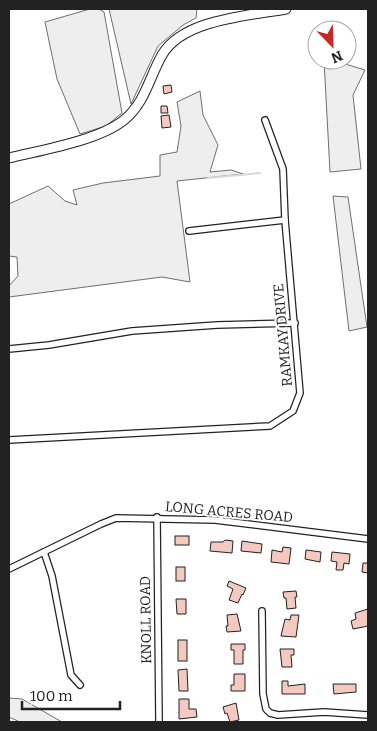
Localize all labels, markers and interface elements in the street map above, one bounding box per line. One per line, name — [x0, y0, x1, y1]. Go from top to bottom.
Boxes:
north arrow — [307, 20, 357, 70]
text: N — [328, 47, 345, 67]
street label: RAMKAY DRIVE — [270, 283, 296, 387]
street label: LONG ACRES ROAD — [164, 498, 294, 526]
street label: KNOLL ROAD — [137, 576, 155, 664]
scale bar — [22, 678, 120, 710]
text: 100 m — [30, 687, 73, 705]

